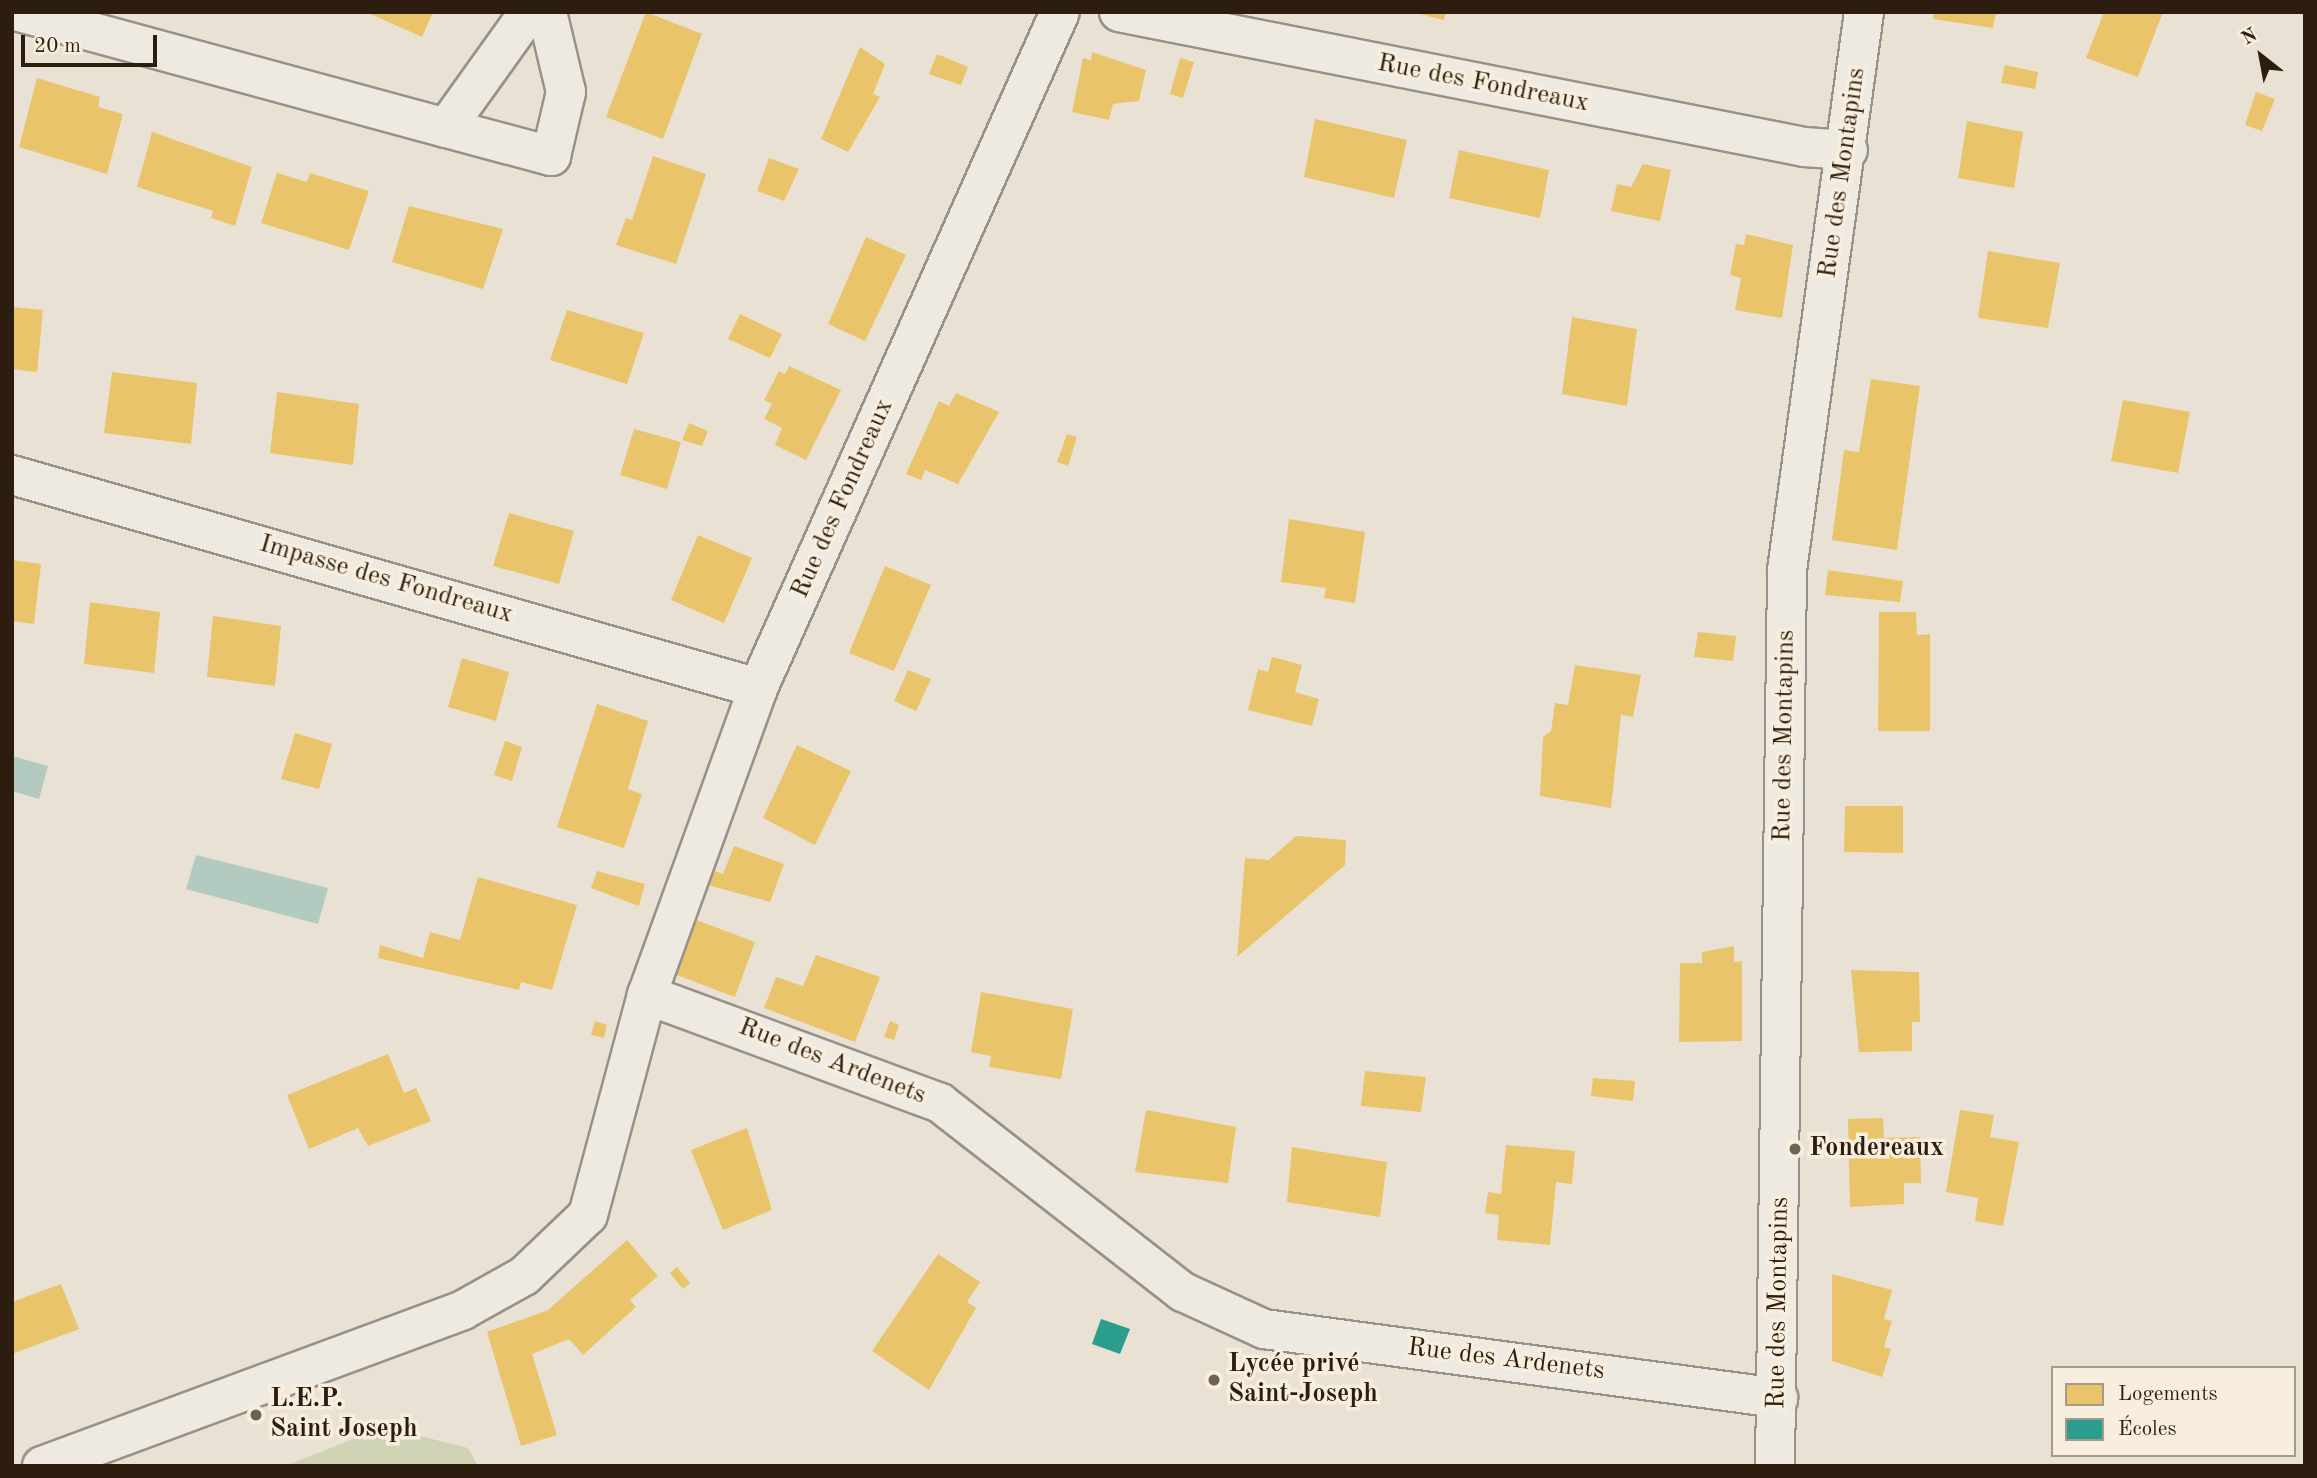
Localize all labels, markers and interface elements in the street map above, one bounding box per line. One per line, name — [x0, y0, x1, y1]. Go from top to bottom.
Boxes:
scale bar — [24, 21, 161, 65]
north arrow — [2226, 21, 2296, 91]
text: N — [2239, 26, 2261, 49]
text: 20 m — [34, 36, 81, 57]
street label: Rue des Fondreaux — [1375, 48, 1591, 120]
street label: Rue des Montapins — [1813, 66, 1873, 280]
street label: Rue des Fondreaux — [785, 394, 901, 604]
street label: Impasse des Fondreaux — [256, 529, 516, 631]
street label: Rue des Montapins — [1768, 630, 1802, 842]
street label: Rue des Ardenets — [734, 1012, 930, 1112]
place label: Fondereaux — [1809, 1133, 1944, 1165]
marker: Fondereaux — [1787, 1141, 1803, 1157]
street label: Rue des Montapins — [1762, 1197, 1796, 1409]
street label: Rue des Ardenets — [1406, 1332, 1606, 1388]
place label: Lycée privé Saint-Joseph — [1228, 1349, 1378, 1410]
legend — [2051, 1366, 2296, 1457]
marker: Lycée privé Saint-Joseph — [1206, 1372, 1222, 1388]
place label: L.E.P. Saint Joseph — [270, 1384, 418, 1446]
text: Logements — [2118, 1384, 2218, 1405]
marker: L.E.P. Saint Joseph — [248, 1407, 264, 1423]
text: Écoles — [2118, 1419, 2177, 1440]

